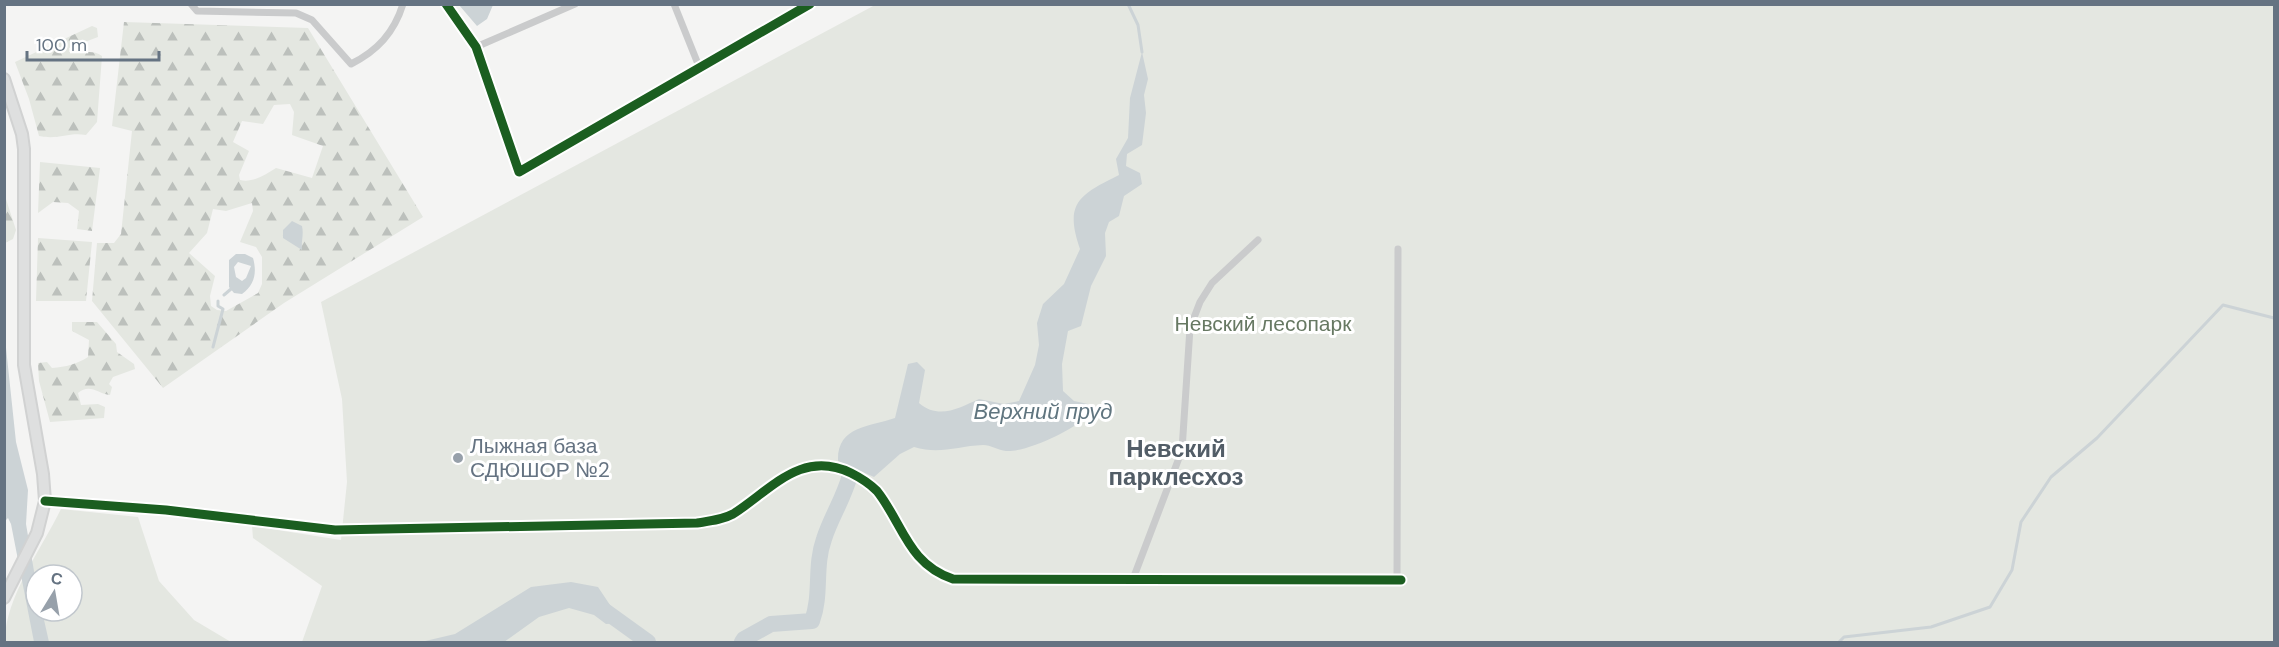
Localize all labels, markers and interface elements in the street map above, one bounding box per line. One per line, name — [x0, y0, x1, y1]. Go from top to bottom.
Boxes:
scale bar — [27, 24, 159, 62]
text: 100 m — [36, 33, 87, 57]
park label: Невский лесопарк — [1175, 310, 1352, 338]
water label: Верхний пруд — [974, 397, 1112, 426]
place label: Лыжная база СДЮШОР №2 — [470, 432, 610, 484]
district label: Невский парклесхоз — [1109, 433, 1243, 492]
marker: Лыжная база СДЮШОР №2 — [451, 451, 465, 465]
north arrow — [24, 563, 84, 623]
text: С — [49, 567, 65, 590]

